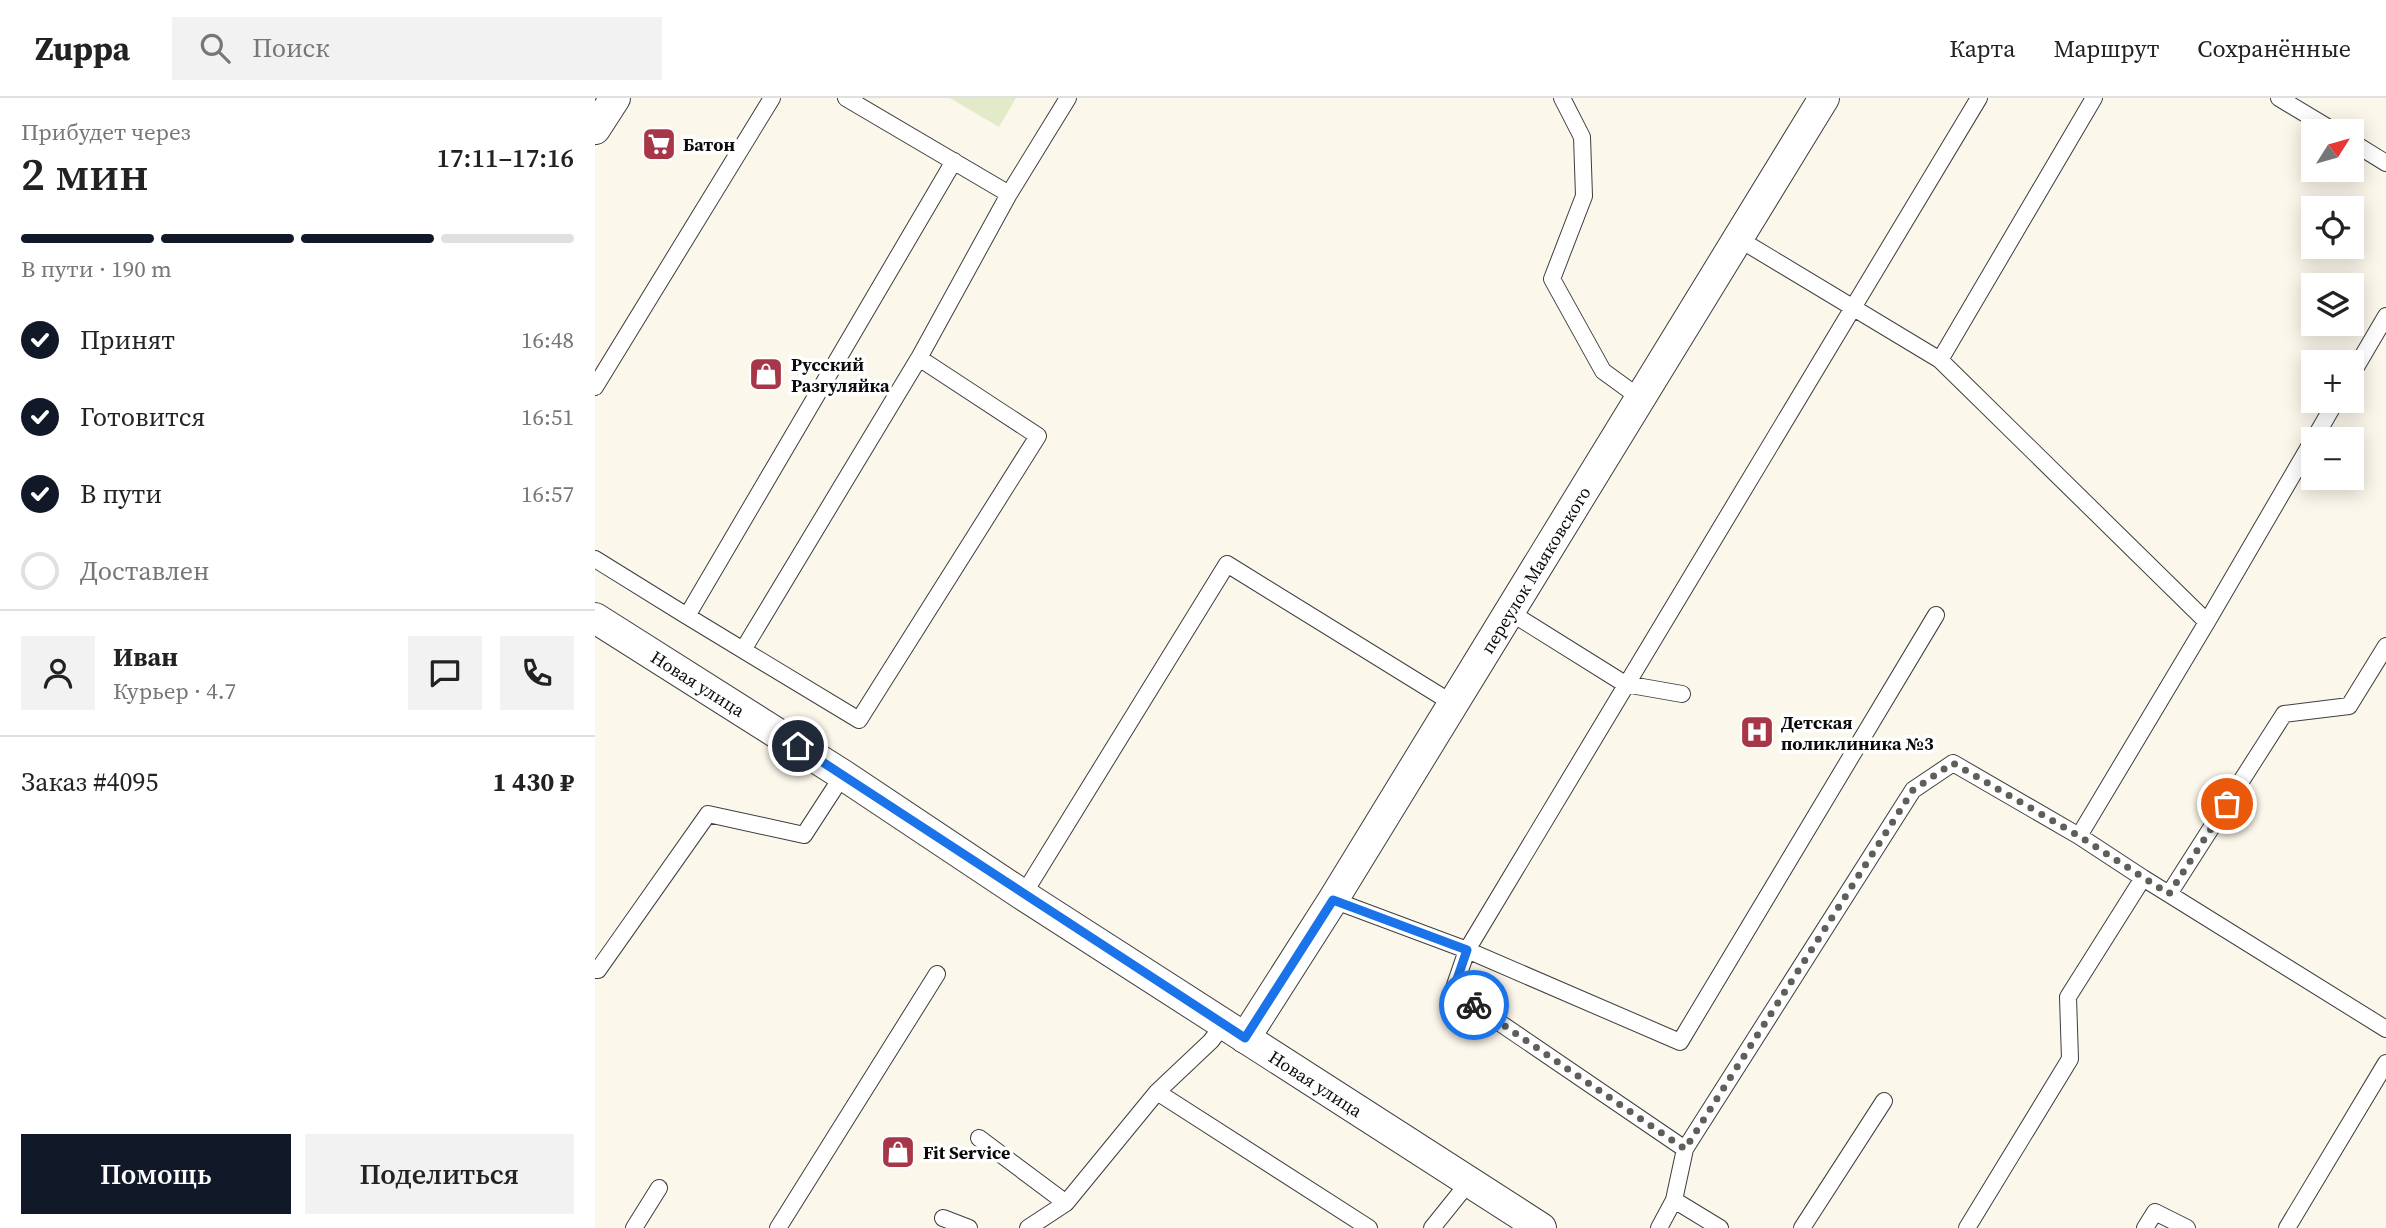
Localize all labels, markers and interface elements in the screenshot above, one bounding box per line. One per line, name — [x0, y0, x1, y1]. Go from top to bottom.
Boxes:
search box — [172, 17, 662, 80]
text: Zuppa — [35, 26, 130, 71]
icon: search — [196, 29, 234, 67]
text: Поиск — [252, 30, 330, 66]
text: Карта — [1949, 32, 2015, 65]
text: Маршрут — [2053, 32, 2159, 65]
text: Сохранённые — [2197, 32, 2351, 65]
text: Прибудет через — [21, 116, 191, 148]
north arrow — [2301, 119, 2364, 182]
map controls — [2301, 119, 2364, 490]
supermarket icon: Батон — [640, 125, 678, 163]
place label: Батон — [683, 132, 736, 157]
text: 17:11–17:16 — [437, 140, 574, 176]
text: 2 мин — [21, 142, 149, 205]
button: locate — [2301, 196, 2364, 259]
text: В пути · 190 m — [21, 253, 172, 285]
button: layers — [2301, 273, 2364, 336]
icon: check — [21, 321, 59, 359]
text: Принят — [80, 322, 175, 358]
text: 16:48 — [521, 324, 574, 356]
button: + — [2301, 350, 2364, 413]
place label: Русский Разгуляйка — [791, 352, 890, 398]
shop icon: Русский Разгуляйка — [747, 355, 785, 393]
icon: check — [21, 398, 59, 436]
text: Готовится — [80, 399, 205, 435]
text: 16:51 — [521, 401, 574, 433]
button: − — [2301, 427, 2364, 490]
icon: check — [21, 475, 59, 513]
text: В пути — [80, 476, 162, 512]
text: 16:57 — [521, 478, 574, 510]
street label: переулок Маяковского — [1474, 481, 1596, 658]
text: Доставлен — [80, 553, 209, 589]
button: person — [21, 636, 95, 710]
button: chat — [408, 636, 482, 710]
button: phone — [500, 636, 574, 710]
text: Иван — [113, 639, 178, 675]
street label: Новая улица — [646, 644, 751, 723]
text: Курьер · 4.7 — [113, 675, 236, 707]
place label: Детская поликлиника №3 — [1781, 710, 1934, 756]
hospital icon: Детская поликлиника №3 — [1738, 713, 1776, 751]
pin — [768, 716, 828, 776]
icon: home — [779, 727, 817, 765]
text: Заказ #4095 — [21, 764, 159, 800]
text: 1 430 ₽ — [492, 764, 574, 800]
pin — [2197, 774, 2257, 834]
icon: bag — [2208, 785, 2246, 823]
courier — [1439, 970, 1509, 1040]
icon: bike — [1455, 986, 1493, 1024]
street label: Новая улица — [1264, 1044, 1368, 1123]
shop icon: Fit Service — [879, 1133, 917, 1171]
button: Помощь — [21, 1134, 291, 1214]
button: Поделиться — [305, 1134, 574, 1214]
place label: Fit Service — [923, 1140, 1010, 1165]

